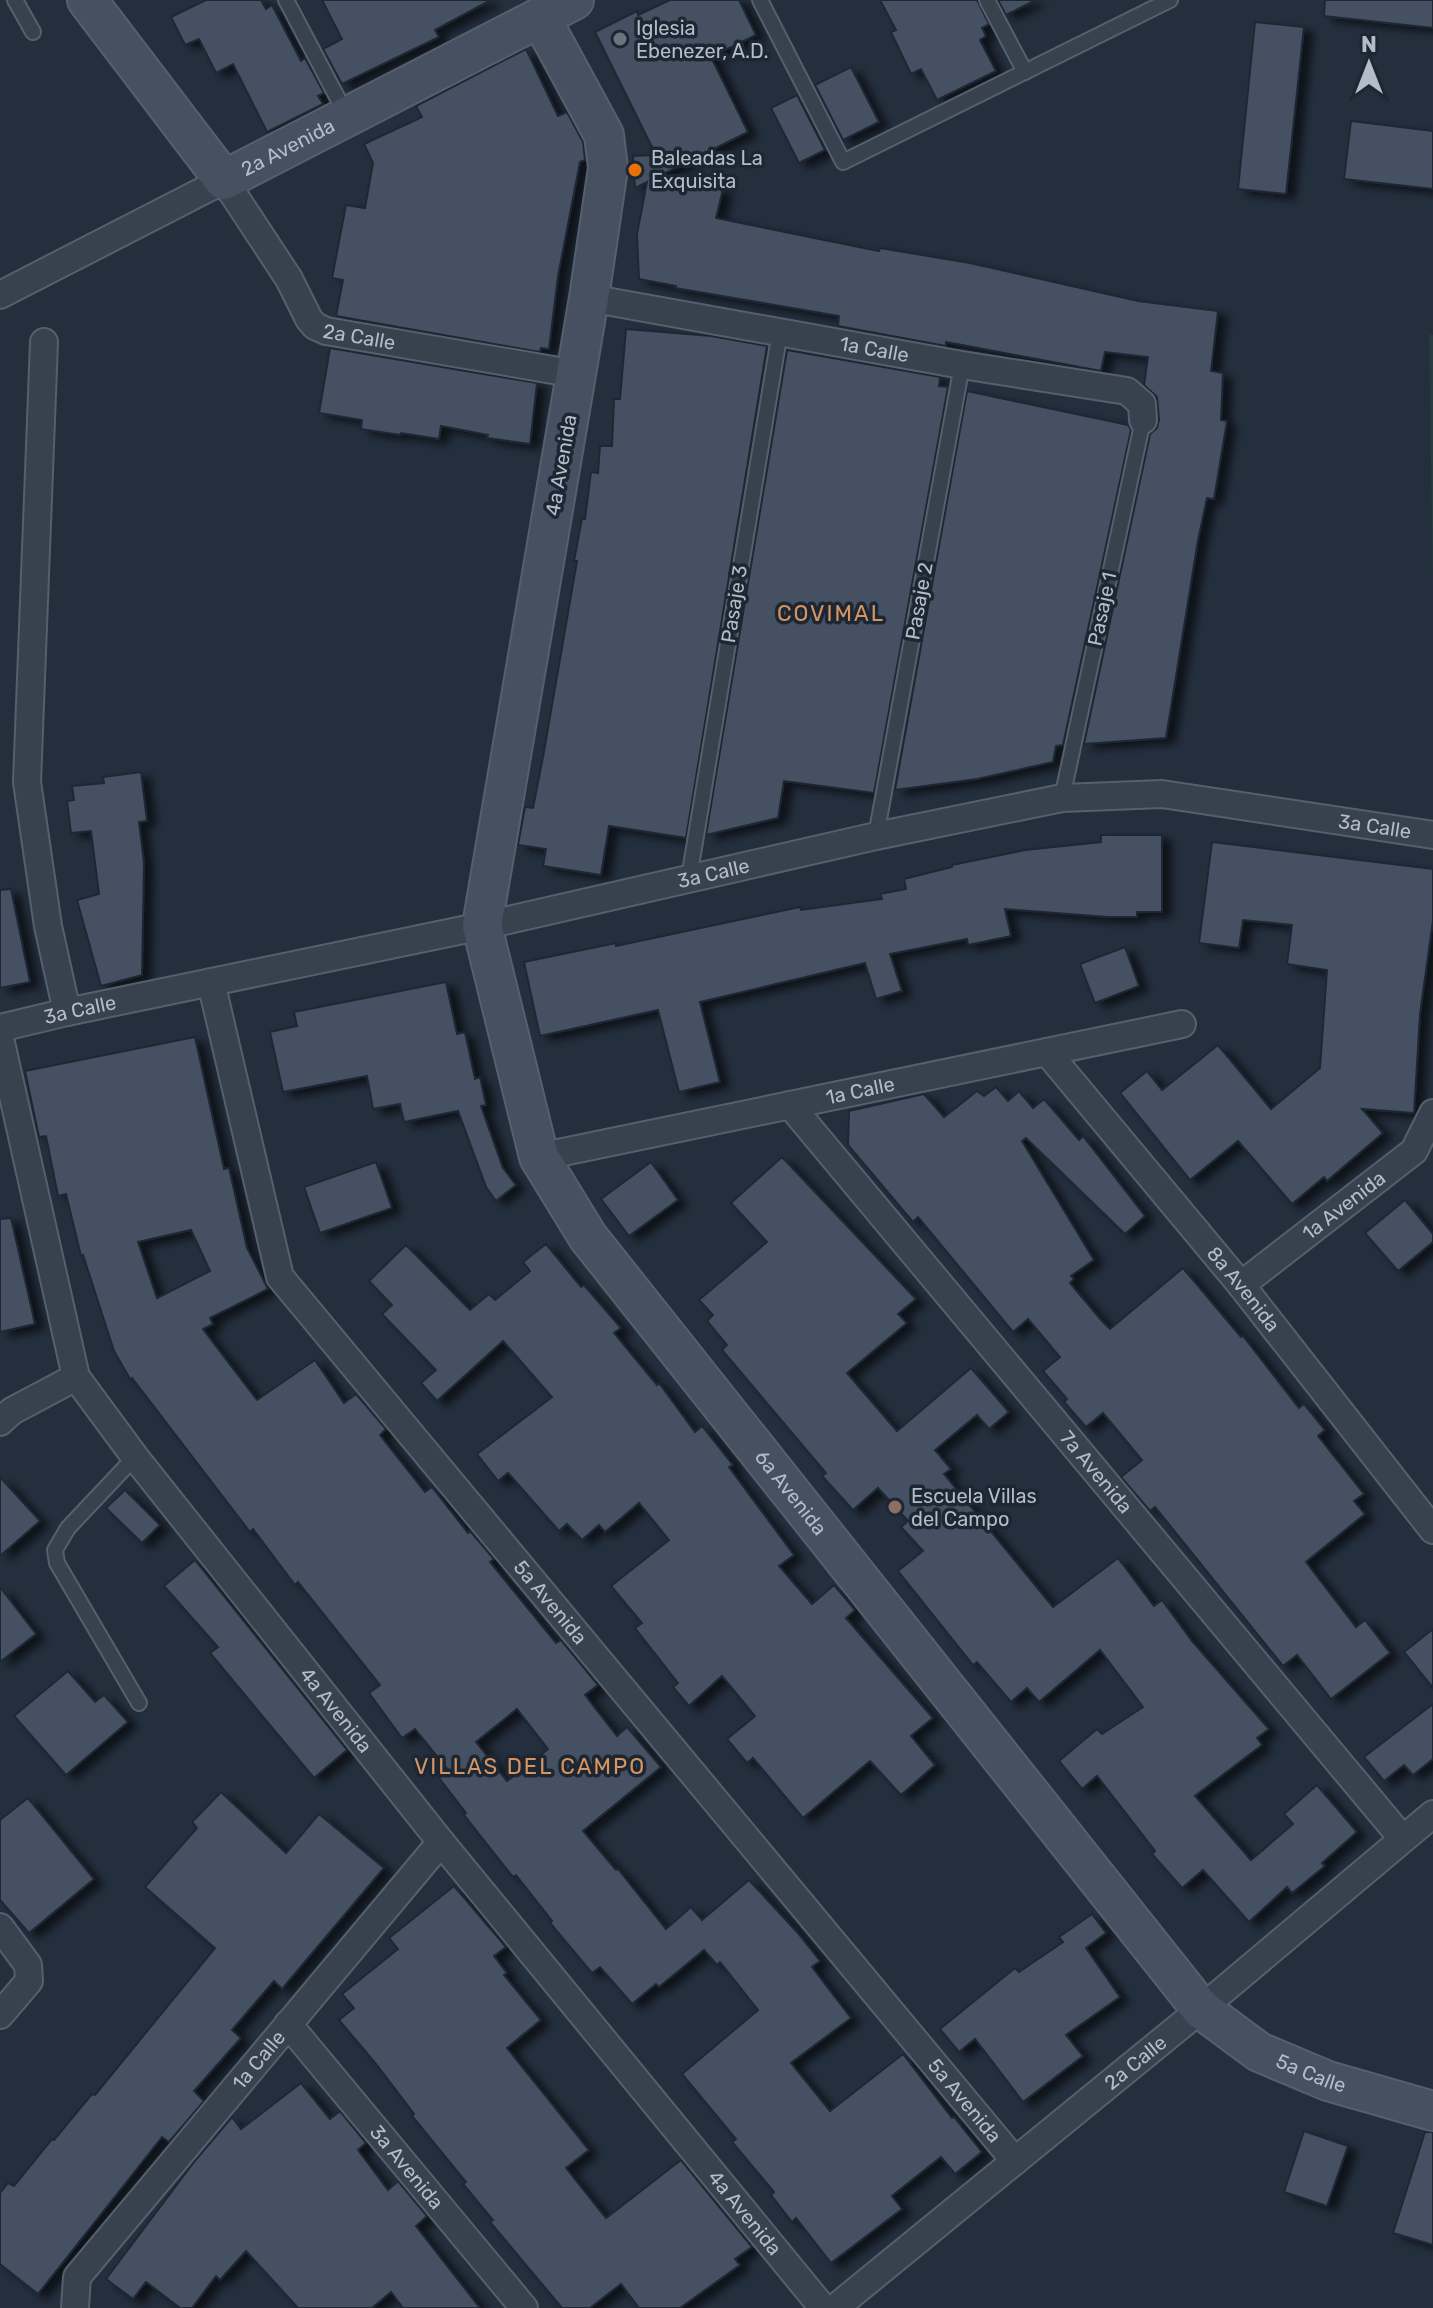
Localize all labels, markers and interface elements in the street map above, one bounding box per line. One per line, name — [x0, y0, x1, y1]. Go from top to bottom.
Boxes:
place label: Iglesia Ebenezer, A.D. — [636, 16, 768, 63]
north arrow — [1329, 24, 1409, 104]
marker: Iglesia Ebenezer, A.D. — [611, 30, 629, 48]
text: N — [1361, 31, 1377, 58]
street label: 2a Avenida — [237, 113, 339, 181]
place label: Baleadas La Exquisita — [651, 146, 763, 193]
marker: Baleadas La Exquisita — [626, 161, 644, 179]
street label: 2a Calle — [321, 319, 397, 355]
street label: 1a Calle — [838, 331, 911, 367]
street label: 4a Avenida — [540, 412, 582, 518]
street label: Pasaje 2 — [900, 560, 938, 642]
street label: Pasaje 3 — [716, 563, 752, 645]
street label: Pasaje 1 — [1082, 570, 1122, 648]
district label: COVIMAL — [777, 600, 885, 627]
street label: 3a Calle — [1337, 809, 1413, 844]
street label: 3a Calle — [675, 853, 752, 893]
street label: 3a Calle — [41, 990, 118, 1029]
street label: 1a Calle — [824, 1072, 897, 1109]
street label: 1a Avenida — [1297, 1166, 1390, 1245]
street label: 8a Avenida — [1202, 1242, 1285, 1337]
street label: 7a Avenida — [1055, 1426, 1138, 1518]
street label: 6a Avenida — [750, 1445, 832, 1540]
place label: Escuela Villas del Campo — [911, 1484, 1037, 1531]
marker: Escuela Villas del Campo — [886, 1498, 904, 1516]
street label: 5a Avenida — [509, 1555, 592, 1649]
street label: 4a Avenida — [295, 1662, 377, 1758]
district label: VILLAS DEL CAMPO — [414, 1753, 646, 1780]
street label: 1a Calle — [227, 2026, 290, 2094]
street label: 2a Calle — [1100, 2030, 1171, 2095]
street label: 5a Calle — [1273, 2049, 1349, 2098]
street label: 5a Avenida — [923, 2054, 1007, 2147]
street label: 3a Avenida — [365, 2120, 449, 2214]
street label: 4a Avenida — [703, 2166, 787, 2260]

